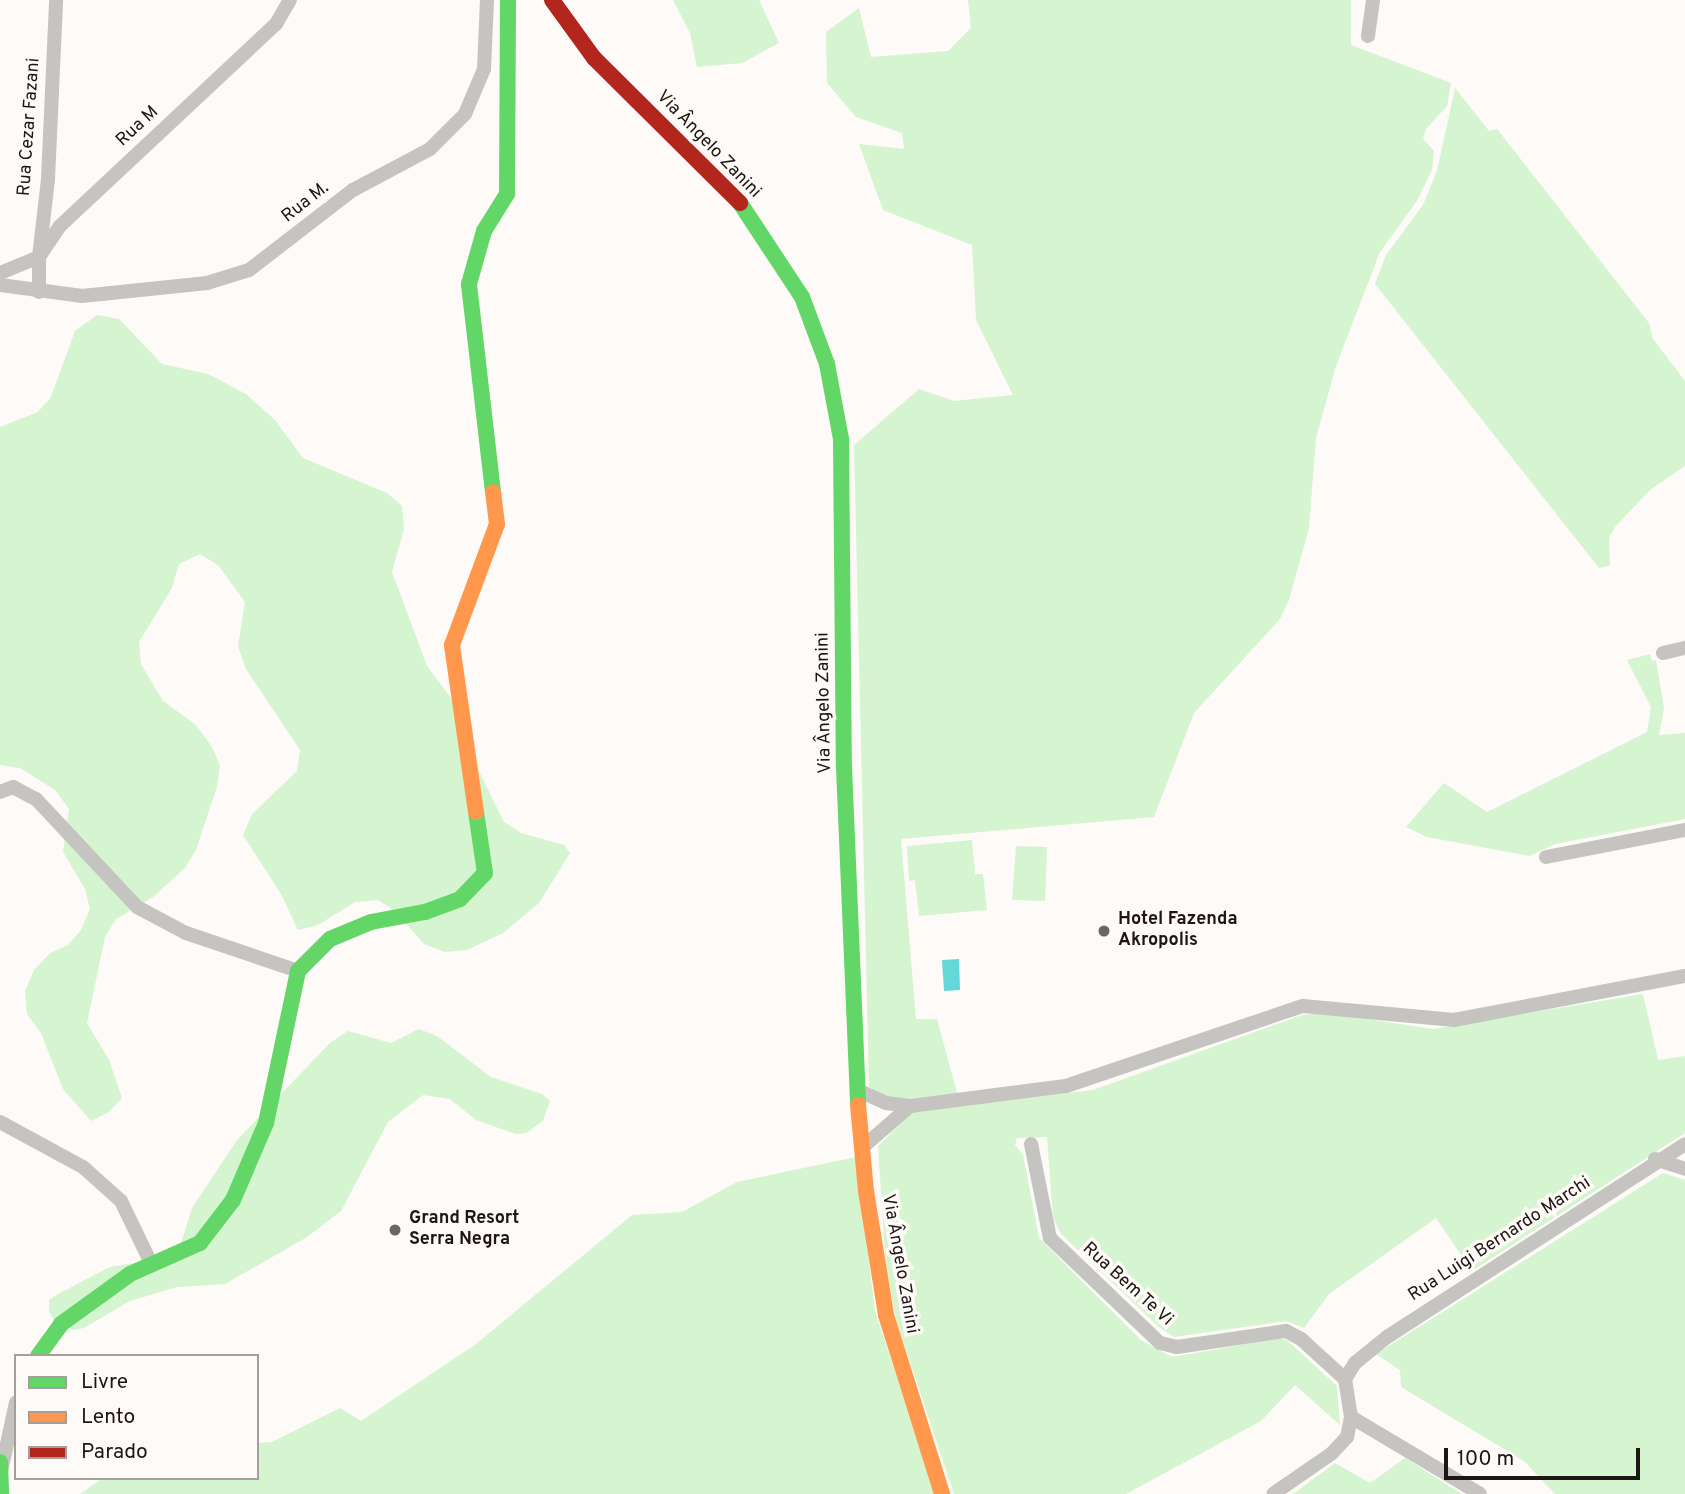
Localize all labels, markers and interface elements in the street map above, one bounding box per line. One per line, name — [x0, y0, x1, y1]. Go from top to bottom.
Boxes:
street label: Rua Cezar Fazani — [14, 57, 46, 197]
street label: Via Ângelo Zanini — [651, 86, 765, 204]
street label: Rua M — [112, 102, 164, 152]
street label: Rua M. — [278, 178, 334, 228]
street label: Via Ângelo Zanini — [813, 632, 837, 774]
place label: Hotel Fazenda Akropolis — [1118, 910, 1237, 953]
marker: Hotel Fazenda Akropolis — [1096, 923, 1112, 939]
street label: Rua Luigi Bernardo Marchi — [1405, 1173, 1595, 1307]
street label: Via Ângelo Zanini — [876, 1192, 922, 1336]
place label: Grand Resort Serra Negra — [409, 1209, 519, 1252]
marker: Grand Resort Serra Negra — [387, 1222, 403, 1238]
street label: Rua Bem Te Vi — [1077, 1238, 1177, 1332]
legend — [14, 1354, 259, 1480]
text: Livre — [81, 1369, 128, 1396]
text: Lento — [81, 1404, 135, 1431]
scale bar — [1447, 1434, 1643, 1478]
text: Parado — [81, 1439, 148, 1466]
text: 100 m — [1457, 1446, 1514, 1473]

